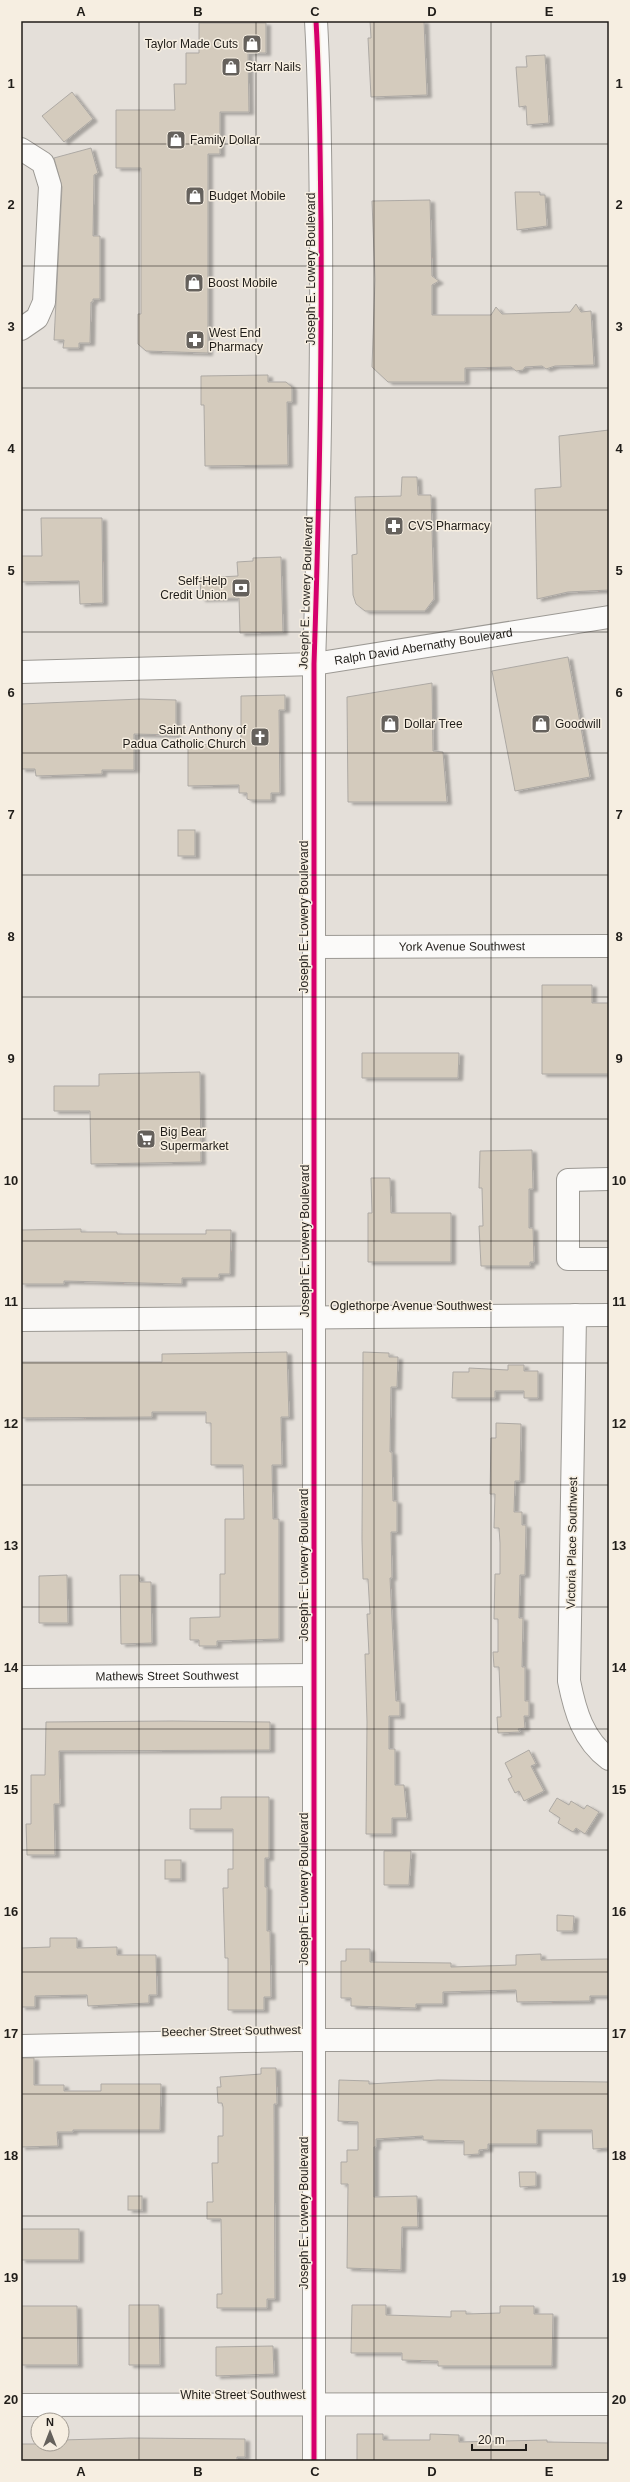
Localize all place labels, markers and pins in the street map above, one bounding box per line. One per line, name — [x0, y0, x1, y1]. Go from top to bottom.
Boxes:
shop icon: Taylor Made Cuts — [241, 33, 263, 55]
place label: Taylor Made Cuts — [145, 37, 238, 51]
shop icon: Starr Nails — [220, 56, 242, 78]
place label: Starr Nails — [245, 60, 301, 74]
shop icon: Family Dollar — [165, 129, 187, 151]
place label: Family Dollar — [190, 133, 260, 147]
shop icon: Budget Mobile — [184, 185, 206, 207]
place label: Budget Mobile — [209, 189, 286, 203]
shop icon: Boost Mobile — [183, 272, 205, 294]
place label: Boost Mobile — [208, 276, 278, 290]
place label: West End Pharmacy — [209, 326, 263, 354]
pharmacy icon: West End Pharmacy — [184, 329, 206, 351]
pharmacy icon: CVS Pharmacy — [383, 515, 405, 537]
place label: CVS Pharmacy — [408, 519, 490, 533]
place label: Self-Help Credit Union — [160, 574, 227, 602]
bank icon: Self-Help Credit Union — [230, 577, 252, 599]
shop icon: Dollar Tree — [379, 713, 401, 735]
shop icon: Goodwill — [530, 713, 552, 735]
place label: Dollar Tree — [404, 717, 463, 731]
place label: Goodwill — [555, 717, 601, 731]
place label: Saint Anthony of Padua Catholic Church — [123, 723, 247, 751]
church icon: Saint Anthony of Padua Catholic Church — [249, 726, 271, 748]
place label: Big Bear Supermarket — [160, 1125, 229, 1153]
supermarket icon: Big Bear Supermarket — [135, 1128, 157, 1150]

